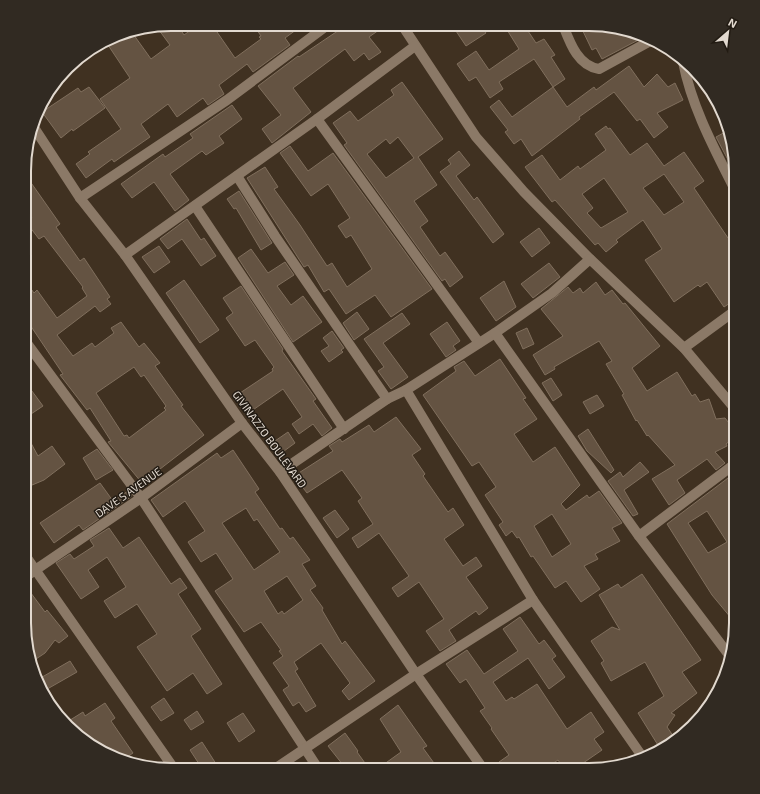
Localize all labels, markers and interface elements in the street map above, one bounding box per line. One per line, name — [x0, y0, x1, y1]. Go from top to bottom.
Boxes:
north arrow — [708, 12, 748, 52]
text: N — [726, 15, 740, 30]
street label: GIVINAZZO BOULEVARD — [230, 388, 310, 490]
street label: DAVE S AVENUE — [92, 464, 164, 520]

